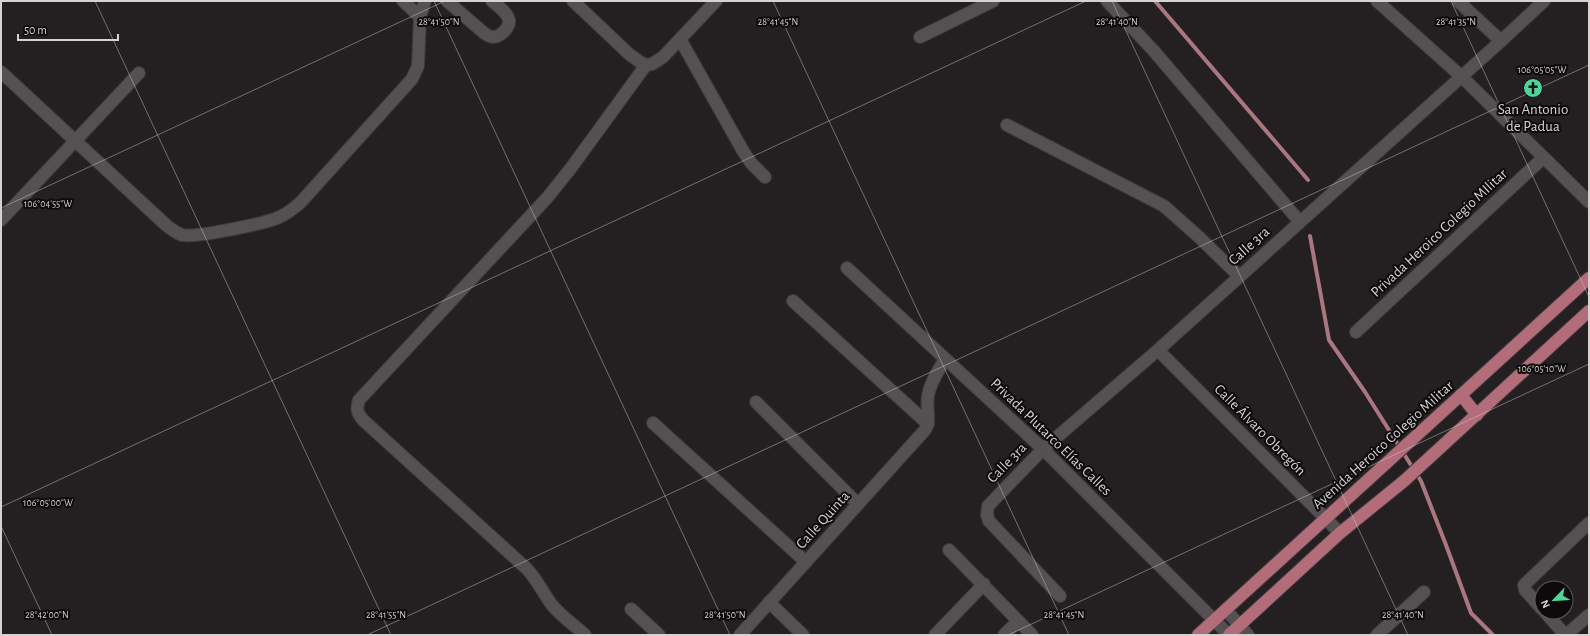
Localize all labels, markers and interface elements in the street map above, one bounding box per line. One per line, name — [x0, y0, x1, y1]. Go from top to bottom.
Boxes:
scale bar — [18, 16, 118, 42]
text: 28°41'50"N — [418, 17, 460, 27]
text: 28°41'45"N — [758, 17, 798, 27]
text: 28°41'40"N — [1096, 17, 1138, 27]
text: 28°41'35"N — [1436, 17, 1476, 27]
text: 50 m — [24, 24, 47, 36]
text: 106°05'05"W — [1518, 65, 1566, 75]
church icon: San Antonio de Padua — [1522, 77, 1544, 99]
place label: San Antonio de Padua — [1498, 102, 1568, 134]
street label: Privada Heroico Colegio MIlitar — [1368, 166, 1510, 300]
text: 106°04'55"W — [24, 199, 72, 209]
street label: Calle 3ra — [1226, 224, 1272, 268]
text: 106°05'10"W — [1518, 364, 1566, 374]
street label: Privada Plutarco Elías Calles — [988, 376, 1114, 498]
street label: Avenida Heroico Colegio Militar — [1310, 378, 1456, 512]
street label: Calle Álvaro Obregón — [1211, 380, 1310, 479]
street label: Calle 3ra — [984, 440, 1030, 486]
street label: Calle Quinta — [793, 488, 853, 552]
text: 106°05'00"W — [23, 498, 73, 508]
north arrow — [1534, 580, 1574, 620]
text: N — [1539, 598, 1552, 610]
text: 28°42'00"N — [25, 610, 69, 620]
text: 28°41'55"N — [366, 610, 406, 620]
text: 28°41'50"N — [704, 610, 746, 620]
text: 28°41'45"N — [1044, 610, 1084, 620]
text: 28°41'40"N — [1382, 610, 1424, 620]

